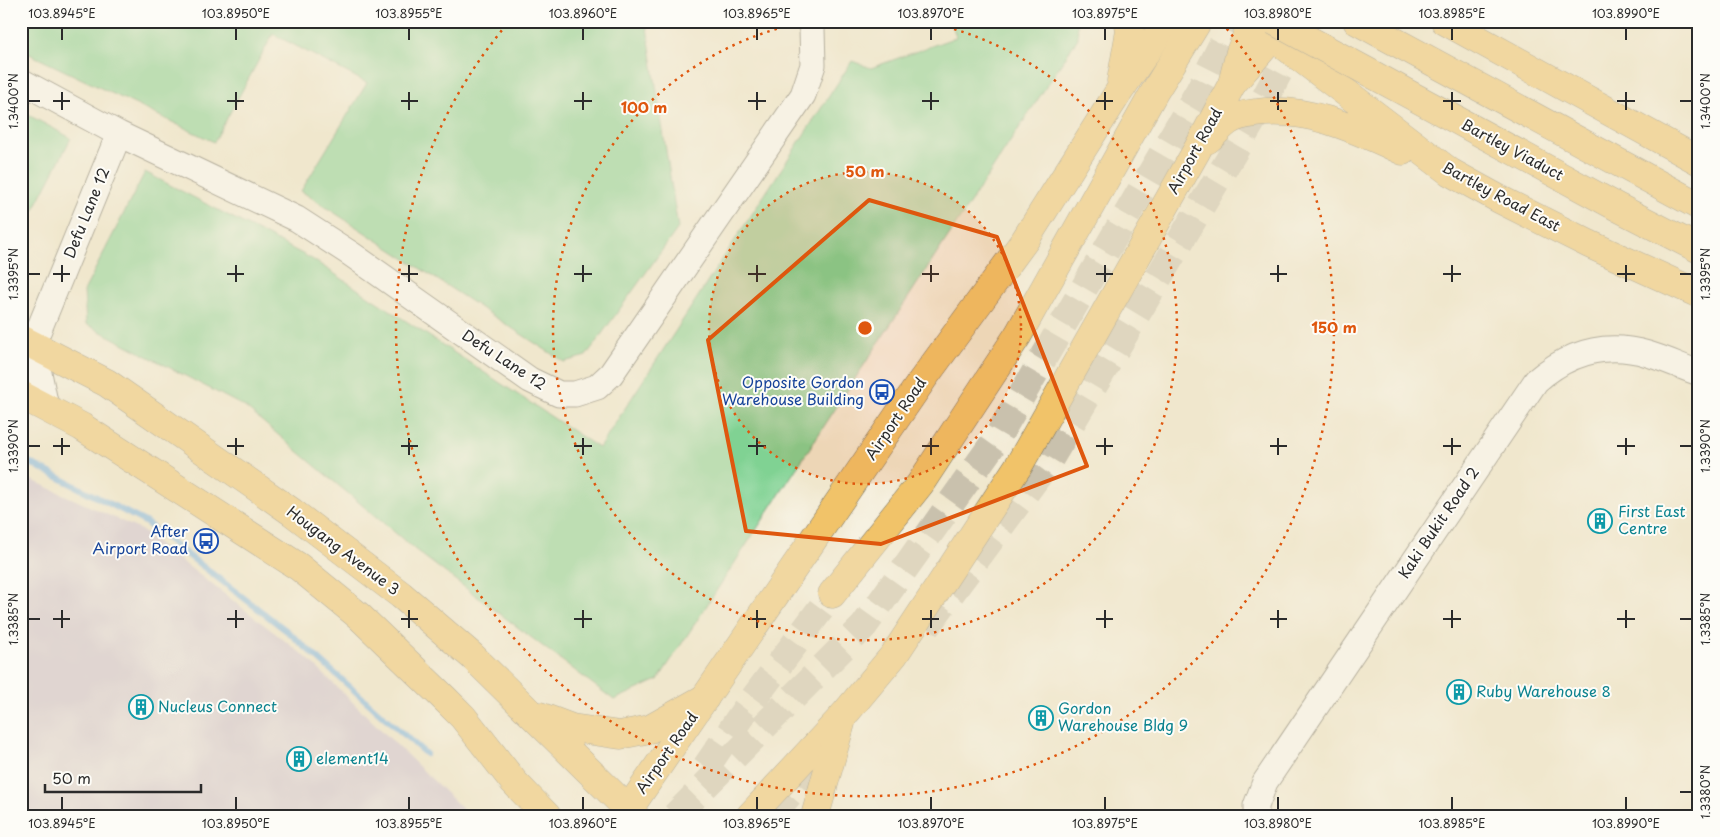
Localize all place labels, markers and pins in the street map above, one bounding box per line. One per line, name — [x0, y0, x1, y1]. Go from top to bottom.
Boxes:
centre of rings — [856, 319, 874, 337]
place label: Opposite Gordon Warehouse Building — [722, 370, 864, 410]
bus stop icon: Opposite Gordon Warehouse Building — [869, 379, 895, 405]
place label: First East Centre — [1618, 499, 1686, 539]
building icon: First East Centre — [1587, 508, 1613, 534]
place label: After Airport Road — [93, 519, 188, 559]
bus stop icon: After Airport Road — [193, 528, 219, 554]
building icon: Ruby Warehouse 8 — [1446, 679, 1472, 705]
place label: Ruby Warehouse 8 — [1476, 679, 1611, 702]
building icon: Nucleus Connect — [128, 694, 154, 720]
place label: Nucleus Connect — [158, 694, 277, 717]
place label: Gordon Warehouse Bldg 9 — [1058, 696, 1188, 736]
building icon: Gordon Warehouse Bldg 9 — [1028, 705, 1054, 731]
building icon: element14 — [286, 746, 312, 772]
place label: element14 — [316, 746, 389, 769]

